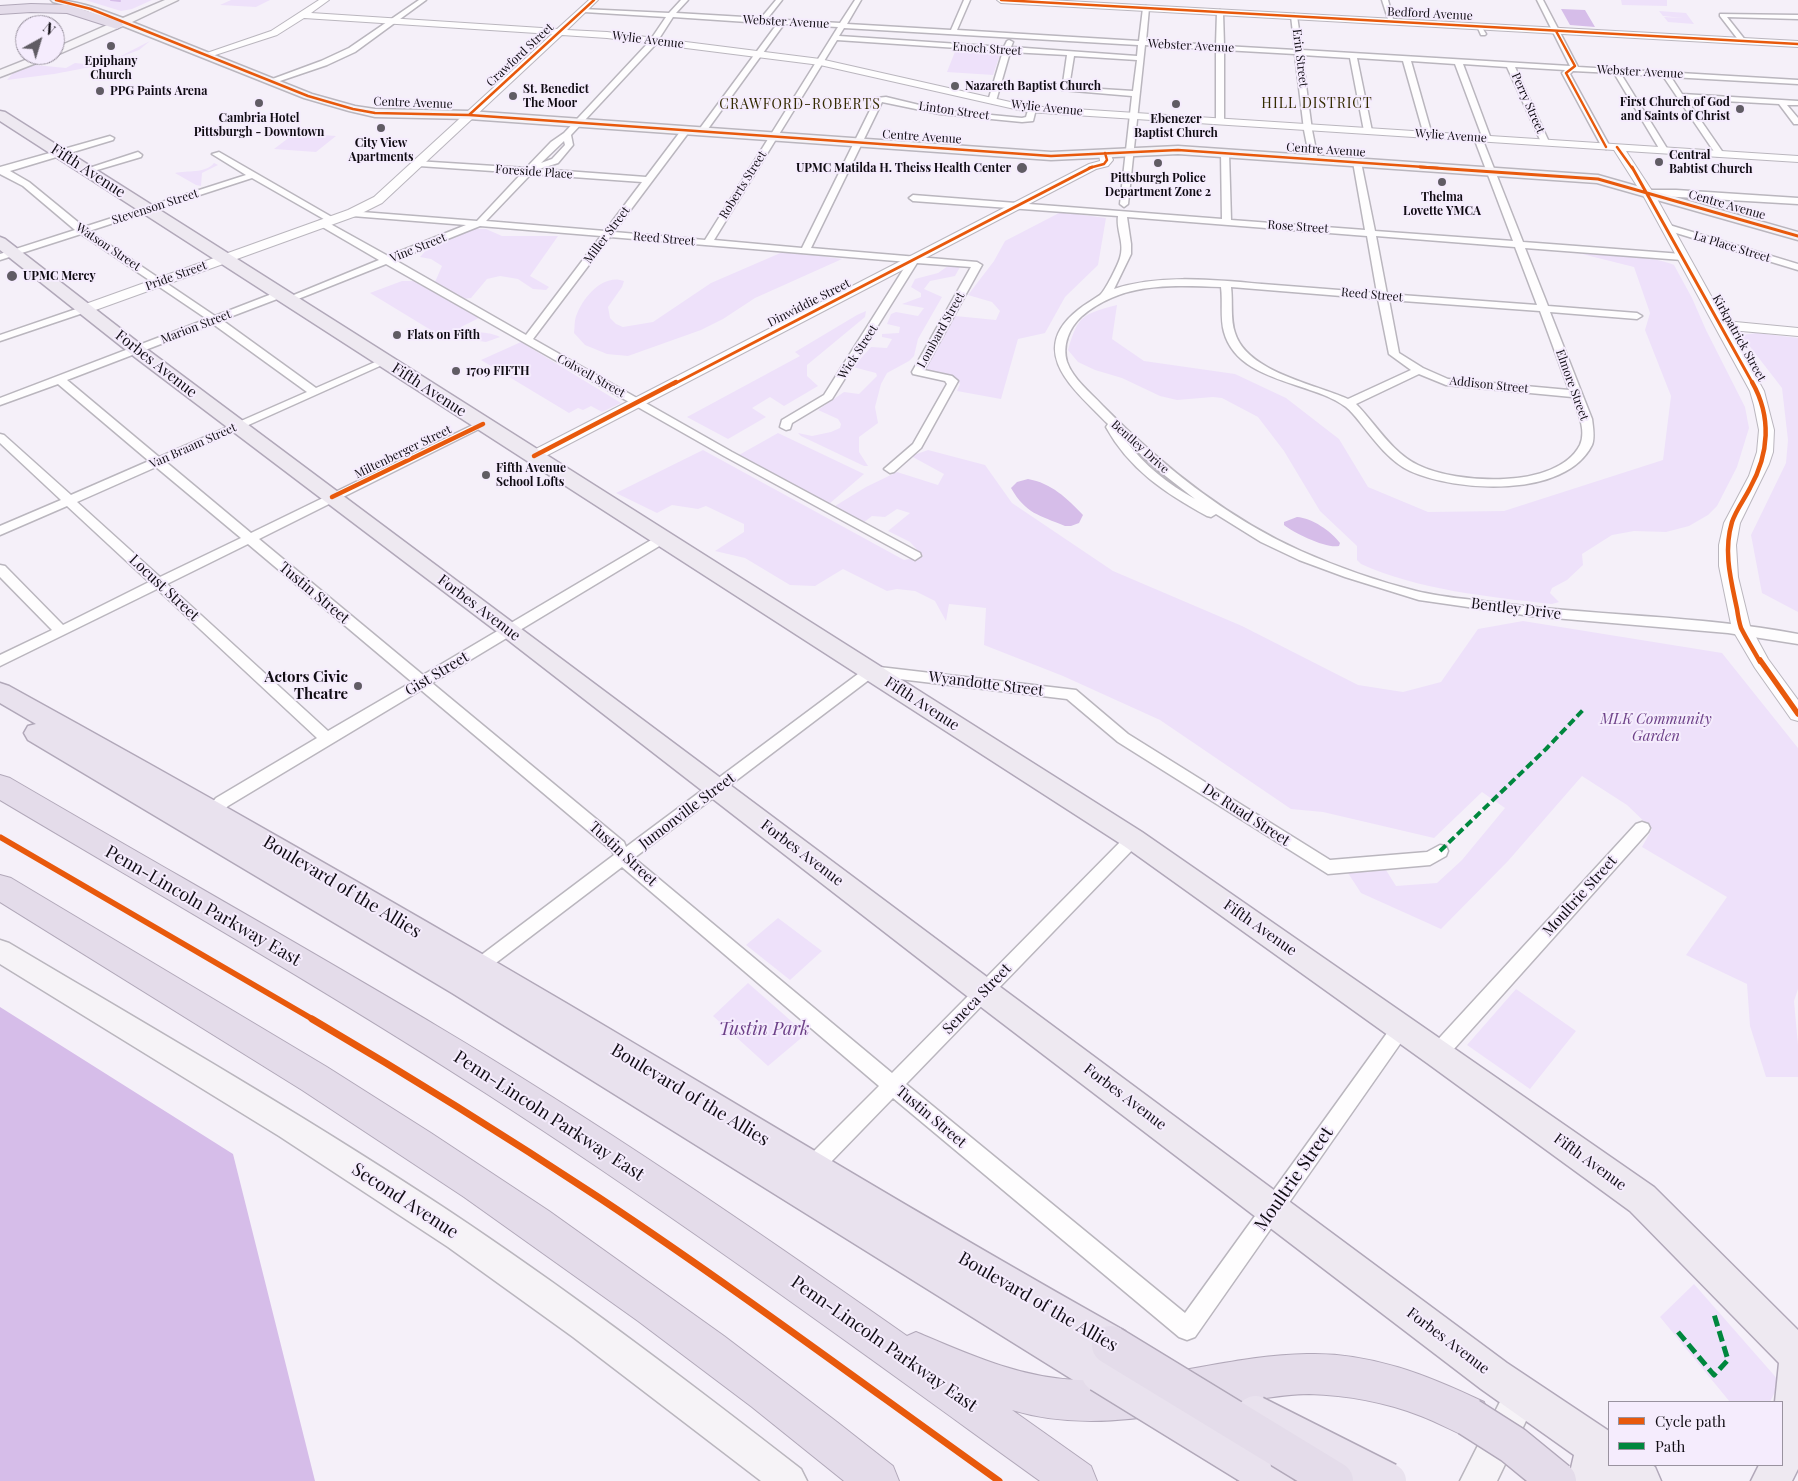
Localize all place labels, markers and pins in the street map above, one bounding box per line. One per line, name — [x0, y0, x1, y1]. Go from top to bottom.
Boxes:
marker: Epiphany Church — [105, 40, 117, 52]
place label: Epiphany Church — [85, 54, 137, 82]
place label: Nazareth Baptist Church — [965, 79, 1101, 93]
marker: Nazareth Baptist Church — [949, 80, 961, 92]
place label: St. Benedict The Moor — [523, 82, 589, 110]
place label: PPG Paints Arena — [110, 84, 207, 98]
marker: PPG Paints Arena — [94, 85, 106, 97]
marker: St. Benedict The Moor — [507, 90, 519, 102]
place label: First Church of God and Saints of Christ — [1620, 95, 1730, 123]
marker: Cambria Hotel Pittsburgh - Downtown — [253, 97, 265, 109]
marker: Ebenezer Baptist Church — [1170, 98, 1182, 110]
marker: First Church of God and Saints of Christ — [1734, 103, 1746, 115]
place label: Cambria Hotel Pittsburgh - Downtown — [194, 111, 324, 139]
place label: Ebenezer Baptist Church — [1134, 112, 1218, 140]
marker: City View Apartments — [375, 122, 387, 134]
place label: City View Apartments — [348, 136, 414, 164]
place label: Central Babtist Church — [1669, 148, 1753, 176]
marker: Central Babtist Church — [1653, 156, 1665, 168]
marker: Pittsburgh Police Department Zone 2 — [1152, 157, 1164, 169]
place label: UPMC Matilda H. Theiss Health Center — [796, 161, 1011, 175]
marker: UPMC Matilda H. Theiss Health Center — [1015, 161, 1029, 175]
place label: Pittsburgh Police Department Zone 2 — [1105, 171, 1211, 199]
marker: Thelma Lovette YMCA — [1436, 176, 1448, 188]
place label: Thelma Lovette YMCA — [1403, 190, 1481, 218]
marker: UPMC Mercy — [5, 269, 19, 283]
place label: UPMC Mercy — [23, 269, 96, 283]
place label: Flats on Fifth — [407, 328, 480, 342]
marker: Flats on Fifth — [391, 329, 403, 341]
place label: 1709 FIFTH — [466, 364, 530, 378]
marker: 1709 FIFTH — [450, 365, 462, 377]
place label: Fifth Avenue School Lofts — [496, 461, 566, 489]
marker: Fifth Avenue School Lofts — [480, 469, 492, 481]
place label: Actors Civic Theatre — [264, 668, 348, 703]
marker: Actors Civic Theatre — [352, 680, 364, 692]

